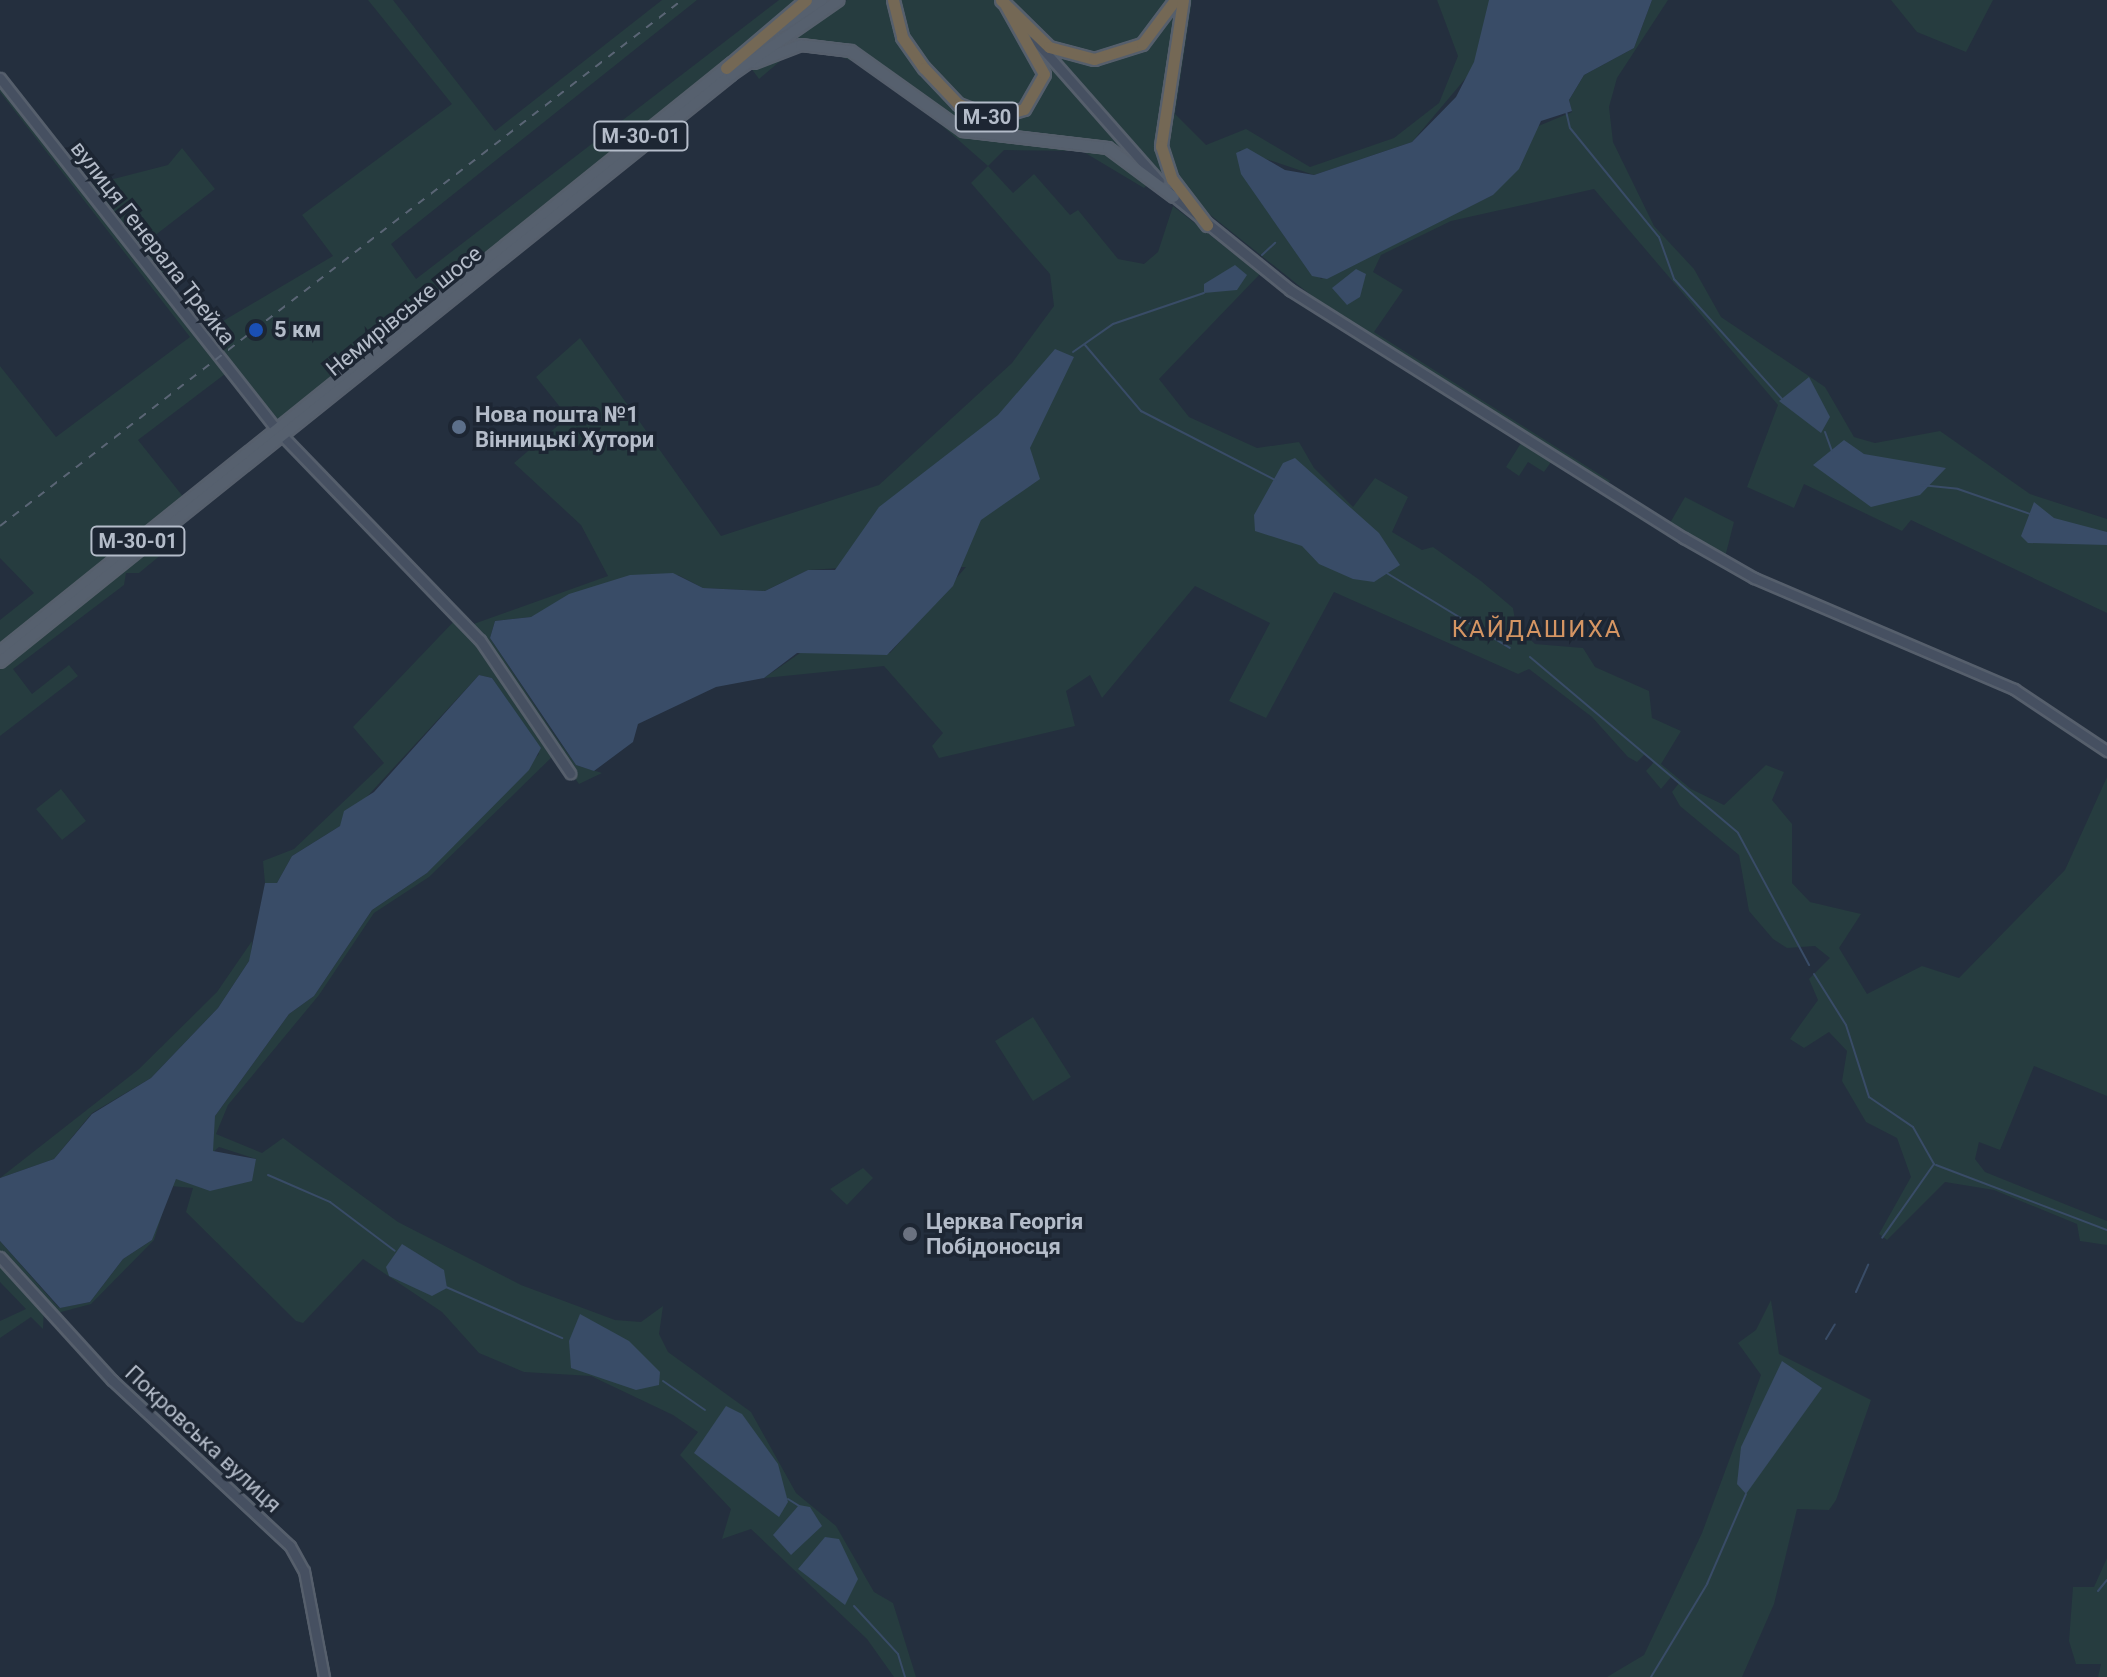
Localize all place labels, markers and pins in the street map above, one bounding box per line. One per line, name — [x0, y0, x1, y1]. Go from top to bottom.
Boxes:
place label: 5 км — [274, 317, 321, 343]
marker: 5 км — [245, 319, 267, 341]
place label: Нова пошта №1 Вінницькі Хутори — [475, 401, 654, 452]
marker: Нова пошта №1 Вінницькі Хутори — [450, 418, 468, 436]
place label: Церква Георгія Побідоносця — [926, 1208, 1083, 1260]
marker: Церква Георгія Побідоносця — [901, 1225, 919, 1243]

